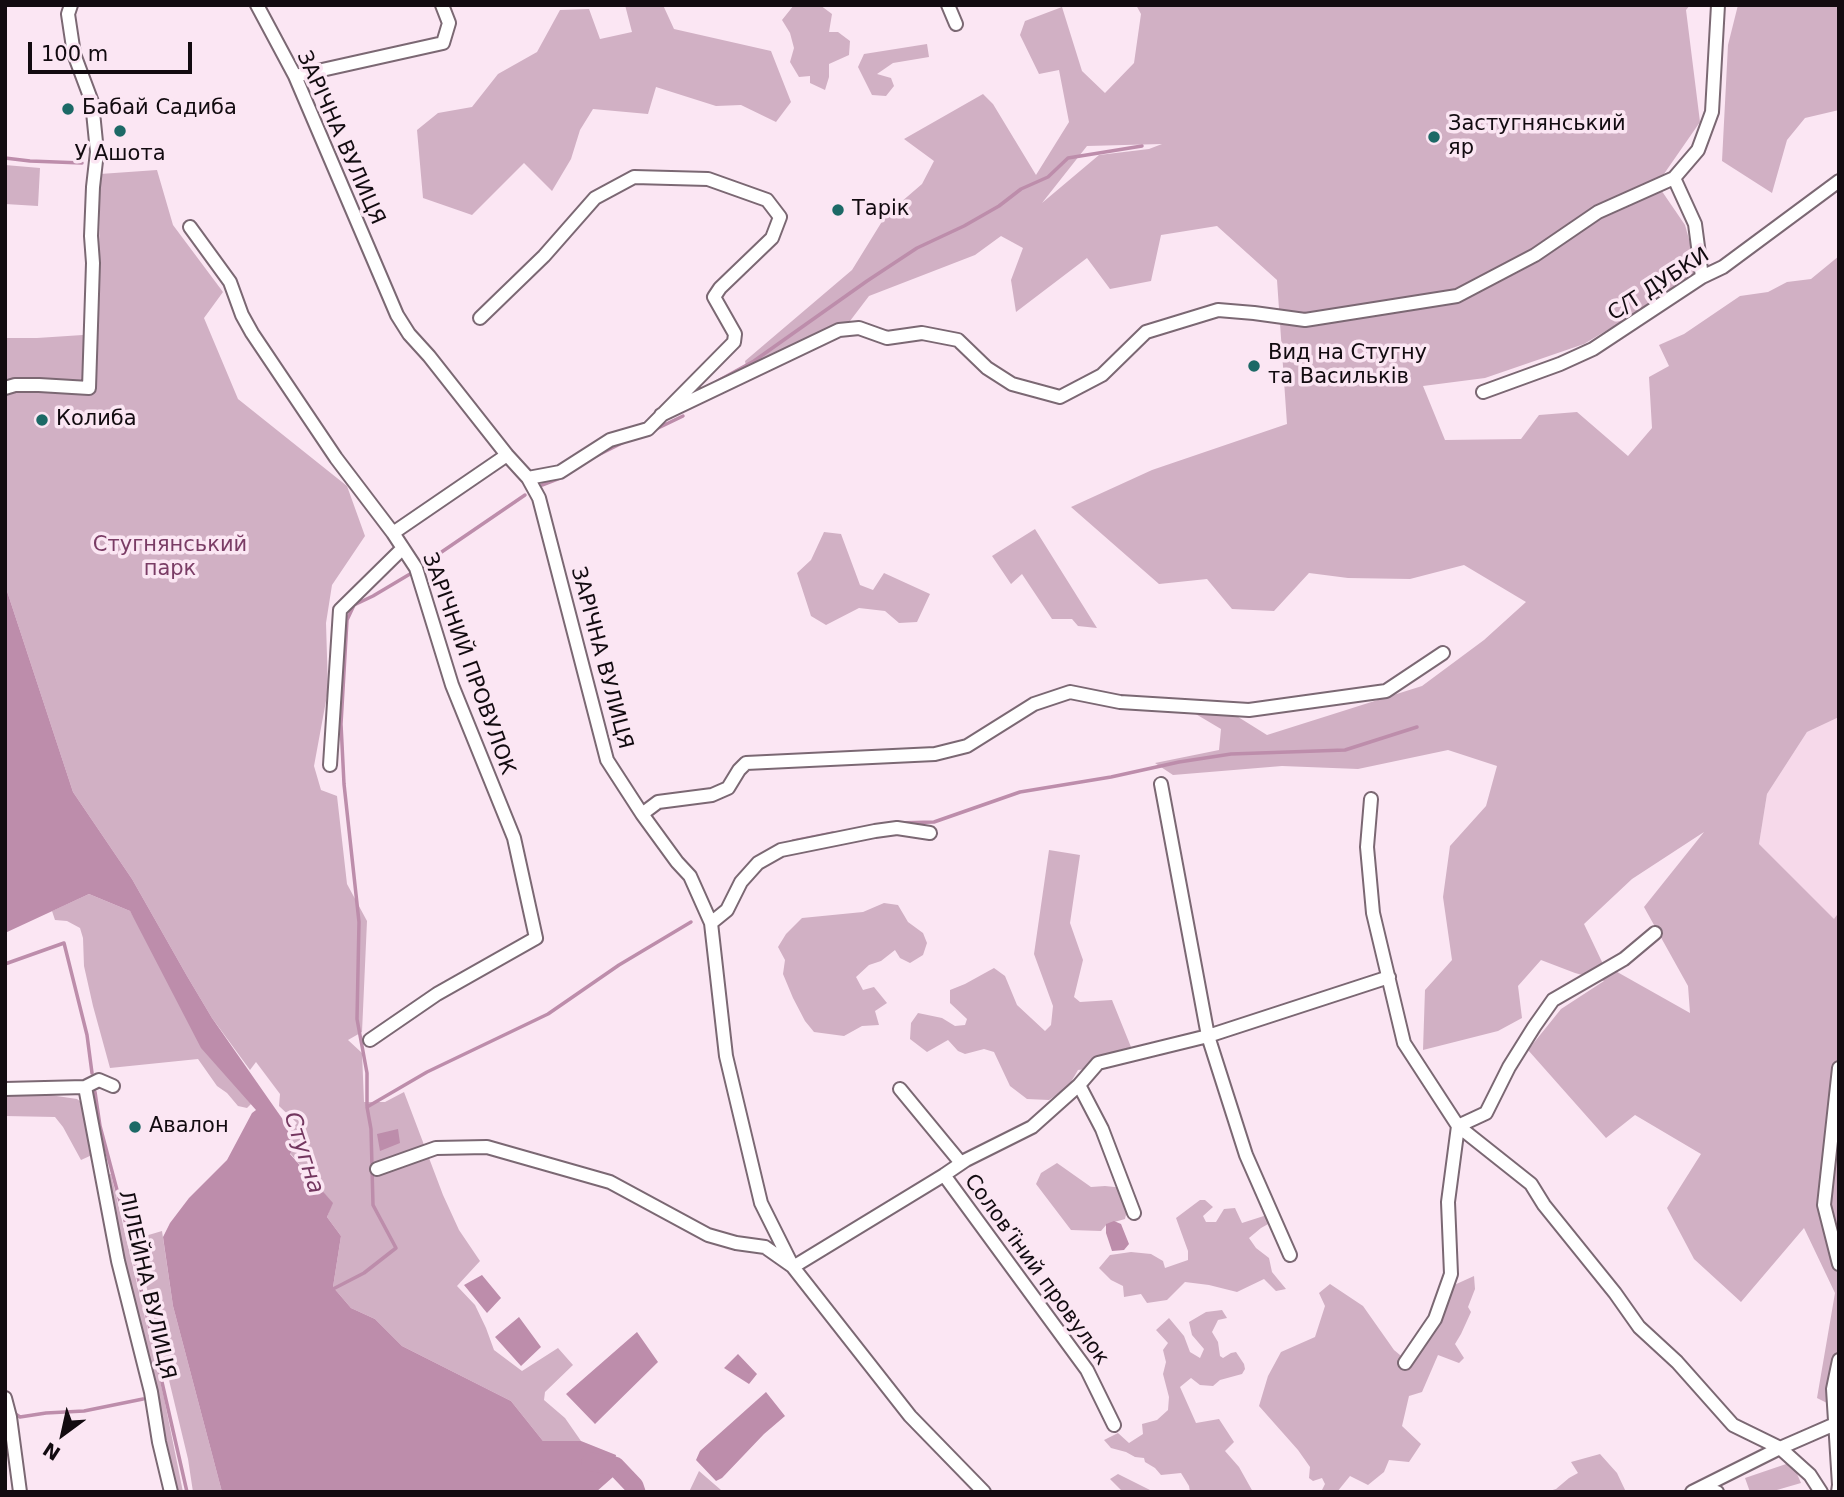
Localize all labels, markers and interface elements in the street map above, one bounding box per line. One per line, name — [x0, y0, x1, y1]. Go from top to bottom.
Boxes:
scale bar — [32, 28, 196, 72]
text: 100 m — [41, 42, 108, 66]
street label: ЗАРІЧНА ВУЛИЦЯ — [290, 47, 390, 229]
place label: Бабай Садиба — [82, 96, 237, 122]
marker: Бабай Садиба — [60, 101, 76, 117]
place label: Застугнянський яр — [1448, 112, 1626, 162]
marker: У Ашота — [112, 123, 128, 139]
marker: Застугнянський яр — [1426, 129, 1442, 145]
place label: У Ашота — [74, 142, 166, 168]
place label: Тарік — [852, 197, 910, 223]
marker: Тарік — [830, 202, 846, 218]
street label: С/Т ДУБКИ — [1604, 243, 1714, 327]
place label: Вид на Стугну та Васильків — [1268, 341, 1427, 391]
marker: Вид на Стугну та Васильків — [1246, 358, 1262, 374]
place label: Колиба — [56, 407, 137, 433]
marker: Колиба — [34, 412, 50, 428]
park label: Стугнянський парк — [93, 533, 247, 583]
street label: ЗАРІЧНИЙ ПРОВУЛОК — [416, 550, 520, 778]
street label: ЗАРІЧНА ВУЛИЦЯ — [565, 564, 637, 752]
water label: Стугна — [277, 1109, 329, 1197]
place label: Авалон — [149, 1114, 229, 1140]
marker: Авалон — [127, 1119, 143, 1135]
street label: Соловʼїний провулок — [958, 1170, 1114, 1370]
street label: ЛІЛЕЙНА ВУЛИЦЯ — [112, 1188, 180, 1382]
north arrow — [28, 1399, 98, 1469]
text: N — [39, 1438, 64, 1465]

